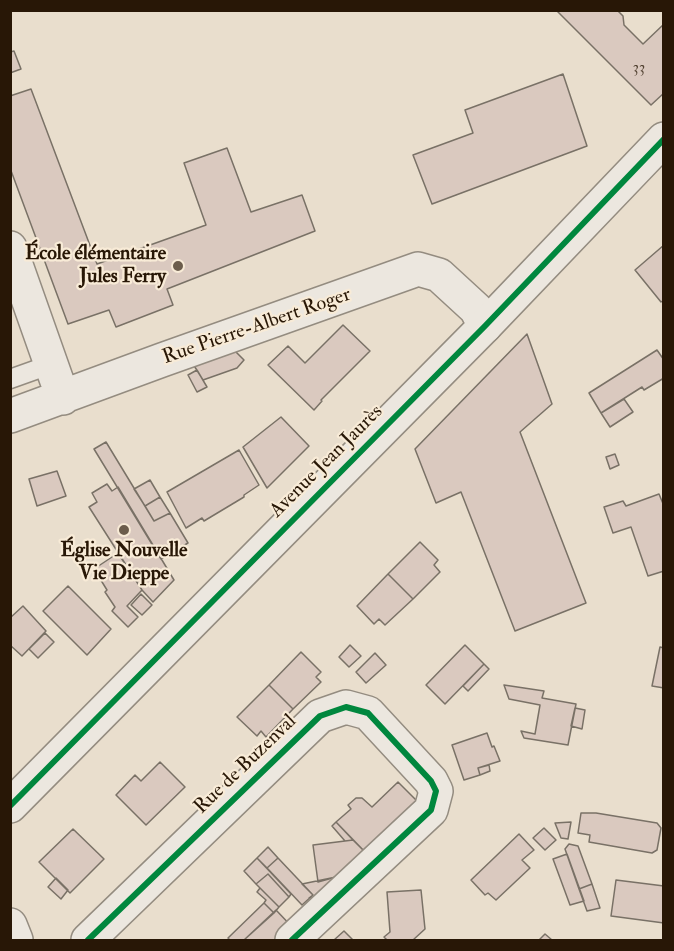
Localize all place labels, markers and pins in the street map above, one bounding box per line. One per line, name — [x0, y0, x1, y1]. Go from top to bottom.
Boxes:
place label: École élémentaire Jules Ferry — [25, 243, 166, 290]
marker: École élémentaire Jules Ferry — [171, 259, 185, 273]
marker: Église Nouvelle Vie Dieppe — [117, 523, 131, 537]
place label: Église Nouvelle Vie Dieppe — [61, 540, 187, 587]

